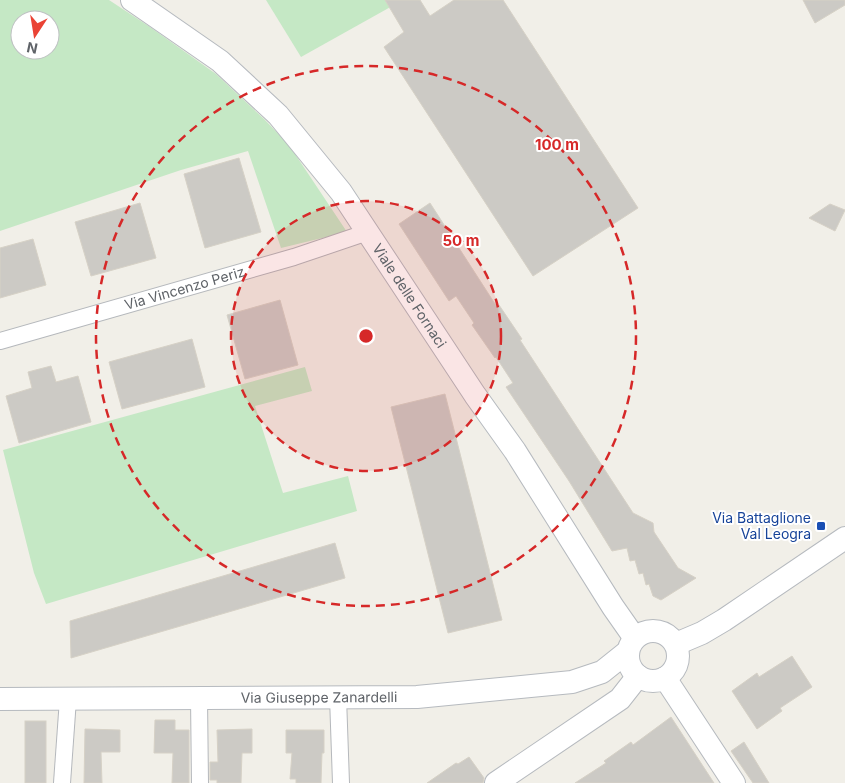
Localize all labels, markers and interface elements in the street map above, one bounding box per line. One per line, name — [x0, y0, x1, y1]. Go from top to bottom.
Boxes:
north arrow — [10, 10, 60, 60]
text: N — [25, 39, 39, 58]
text: 100 m — [535, 135, 579, 154]
text: 50 m — [443, 231, 479, 250]
street label: Viale delle Fornaci — [369, 240, 450, 351]
street label: Via Vincenzo Periz — [122, 263, 247, 313]
centre of rings — [357, 327, 375, 345]
place label: Via Battaglione Val Leogra — [712, 509, 811, 542]
marker: Via Battaglione Val Leogra — [815, 520, 827, 532]
street label: Via Giuseppe Zanardelli — [241, 688, 397, 706]

